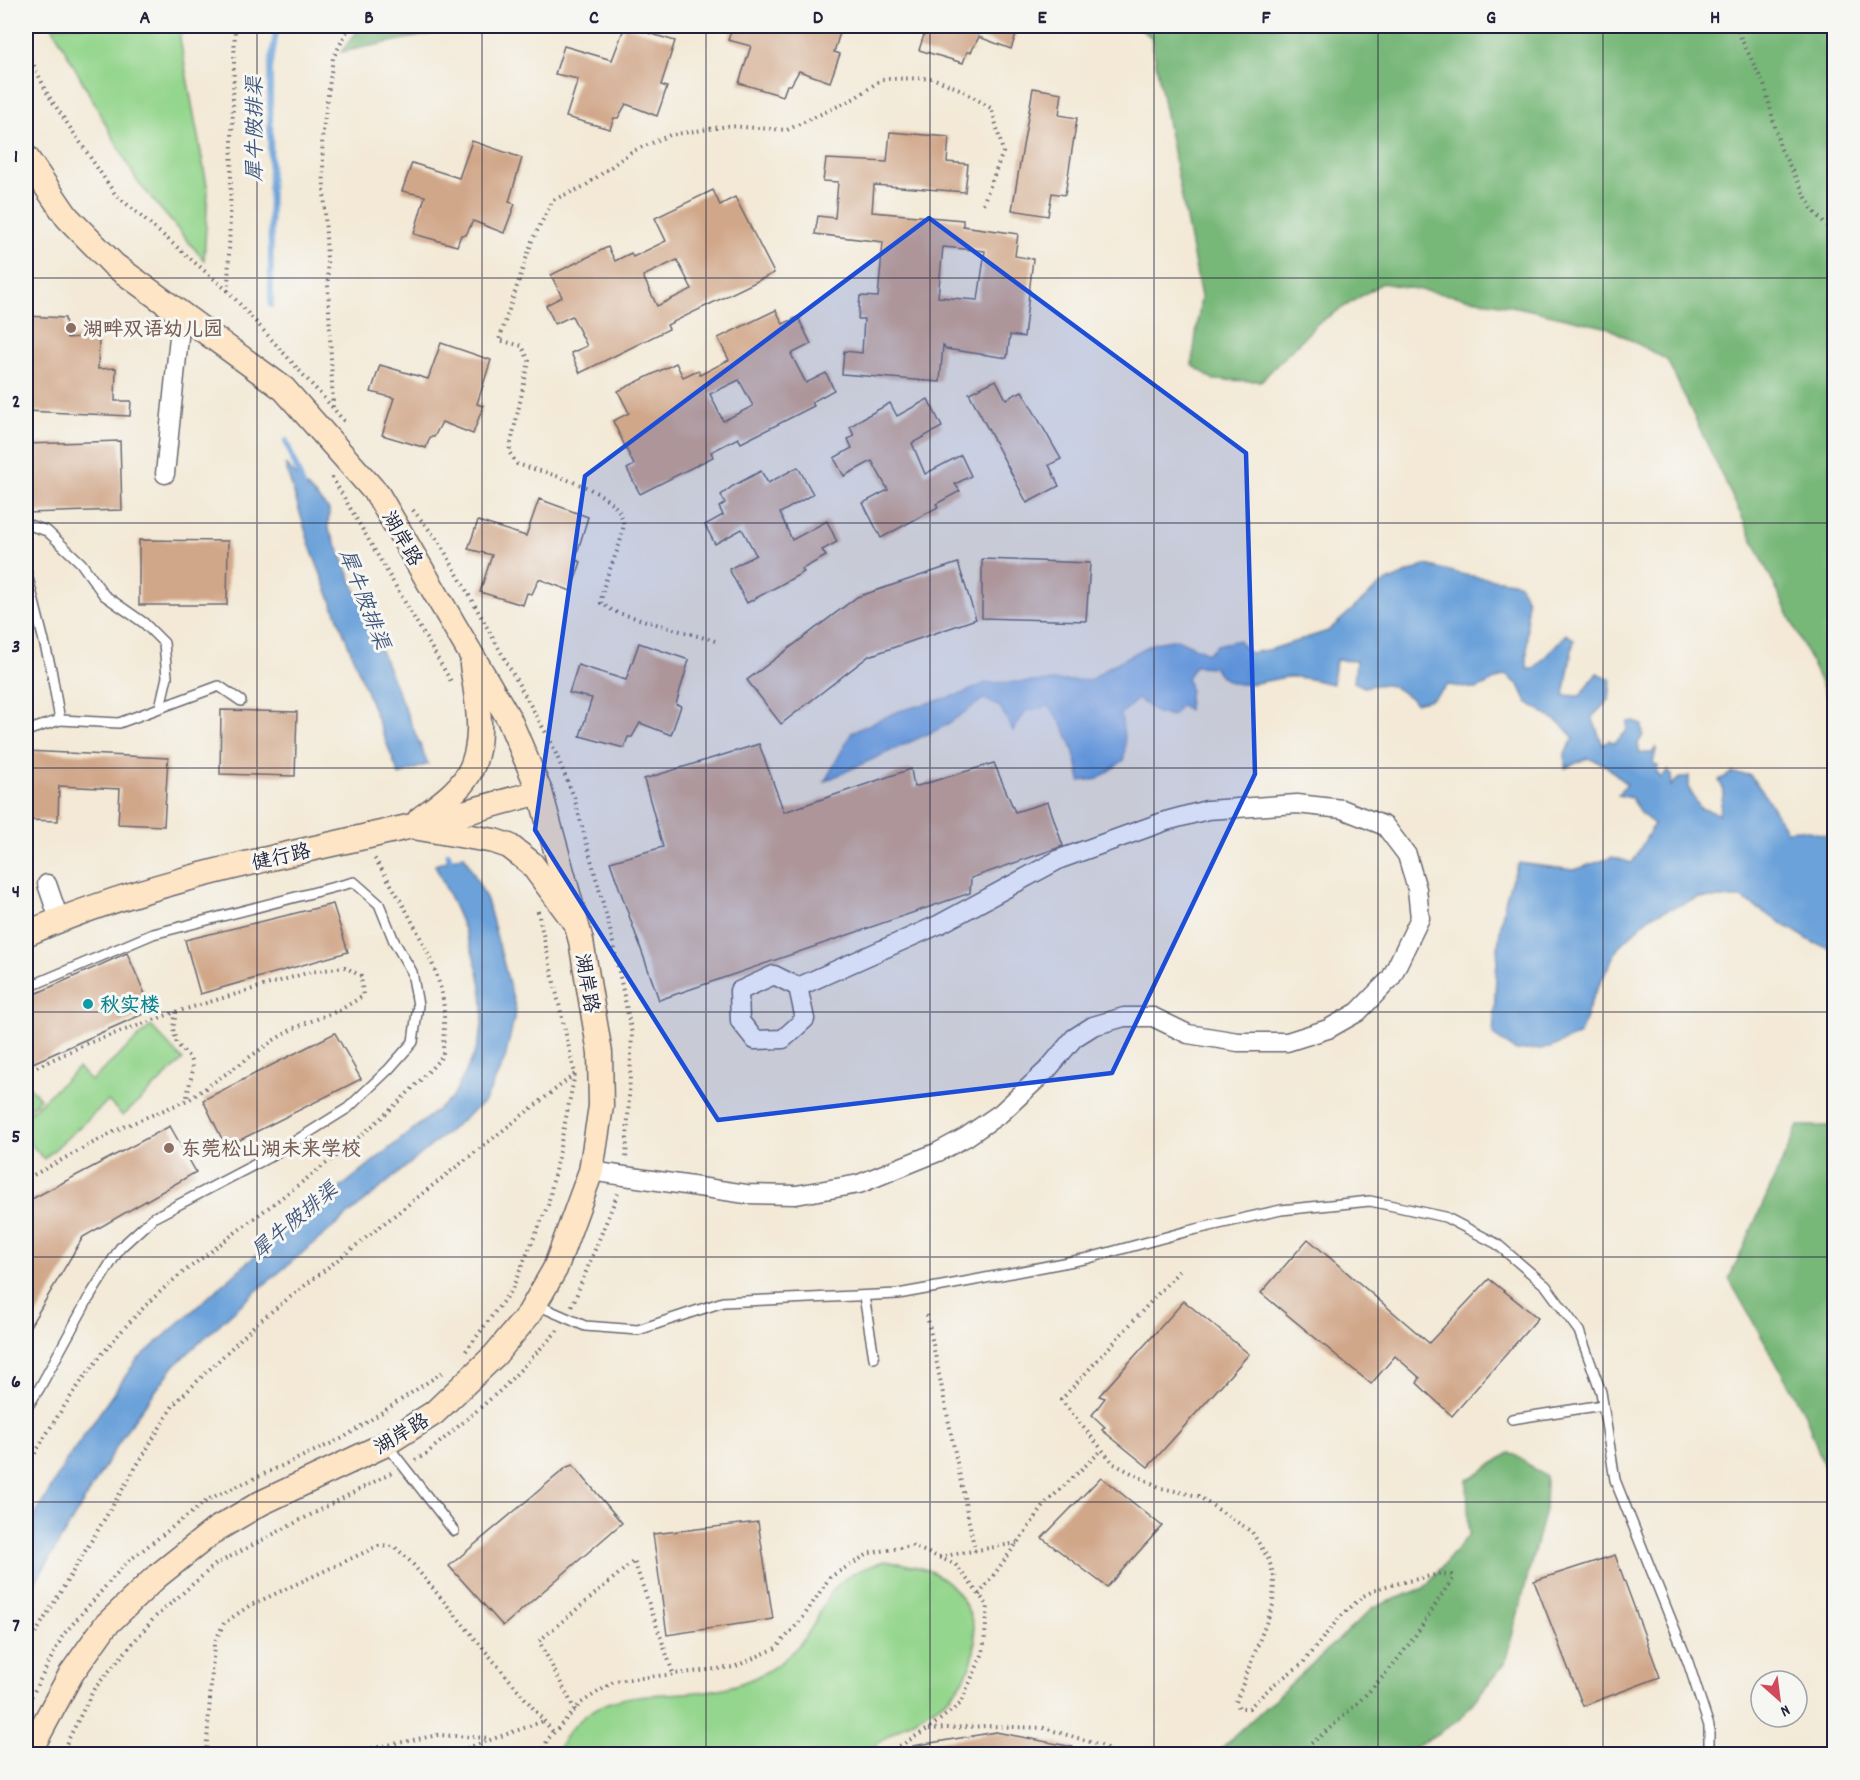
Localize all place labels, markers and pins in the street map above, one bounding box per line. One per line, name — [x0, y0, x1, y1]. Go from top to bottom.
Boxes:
place label: 湖畔双语幼儿园 — [83, 317, 223, 345]
marker: 湖畔双语幼儿园 — [64, 321, 78, 335]
place label: 秋实楼 — [100, 993, 160, 1021]
marker: 秋实楼 — [81, 997, 95, 1011]
place label: 东莞松山湖未来学校 — [181, 1137, 361, 1165]
marker: 东莞松山湖未来学校 — [162, 1141, 176, 1155]

